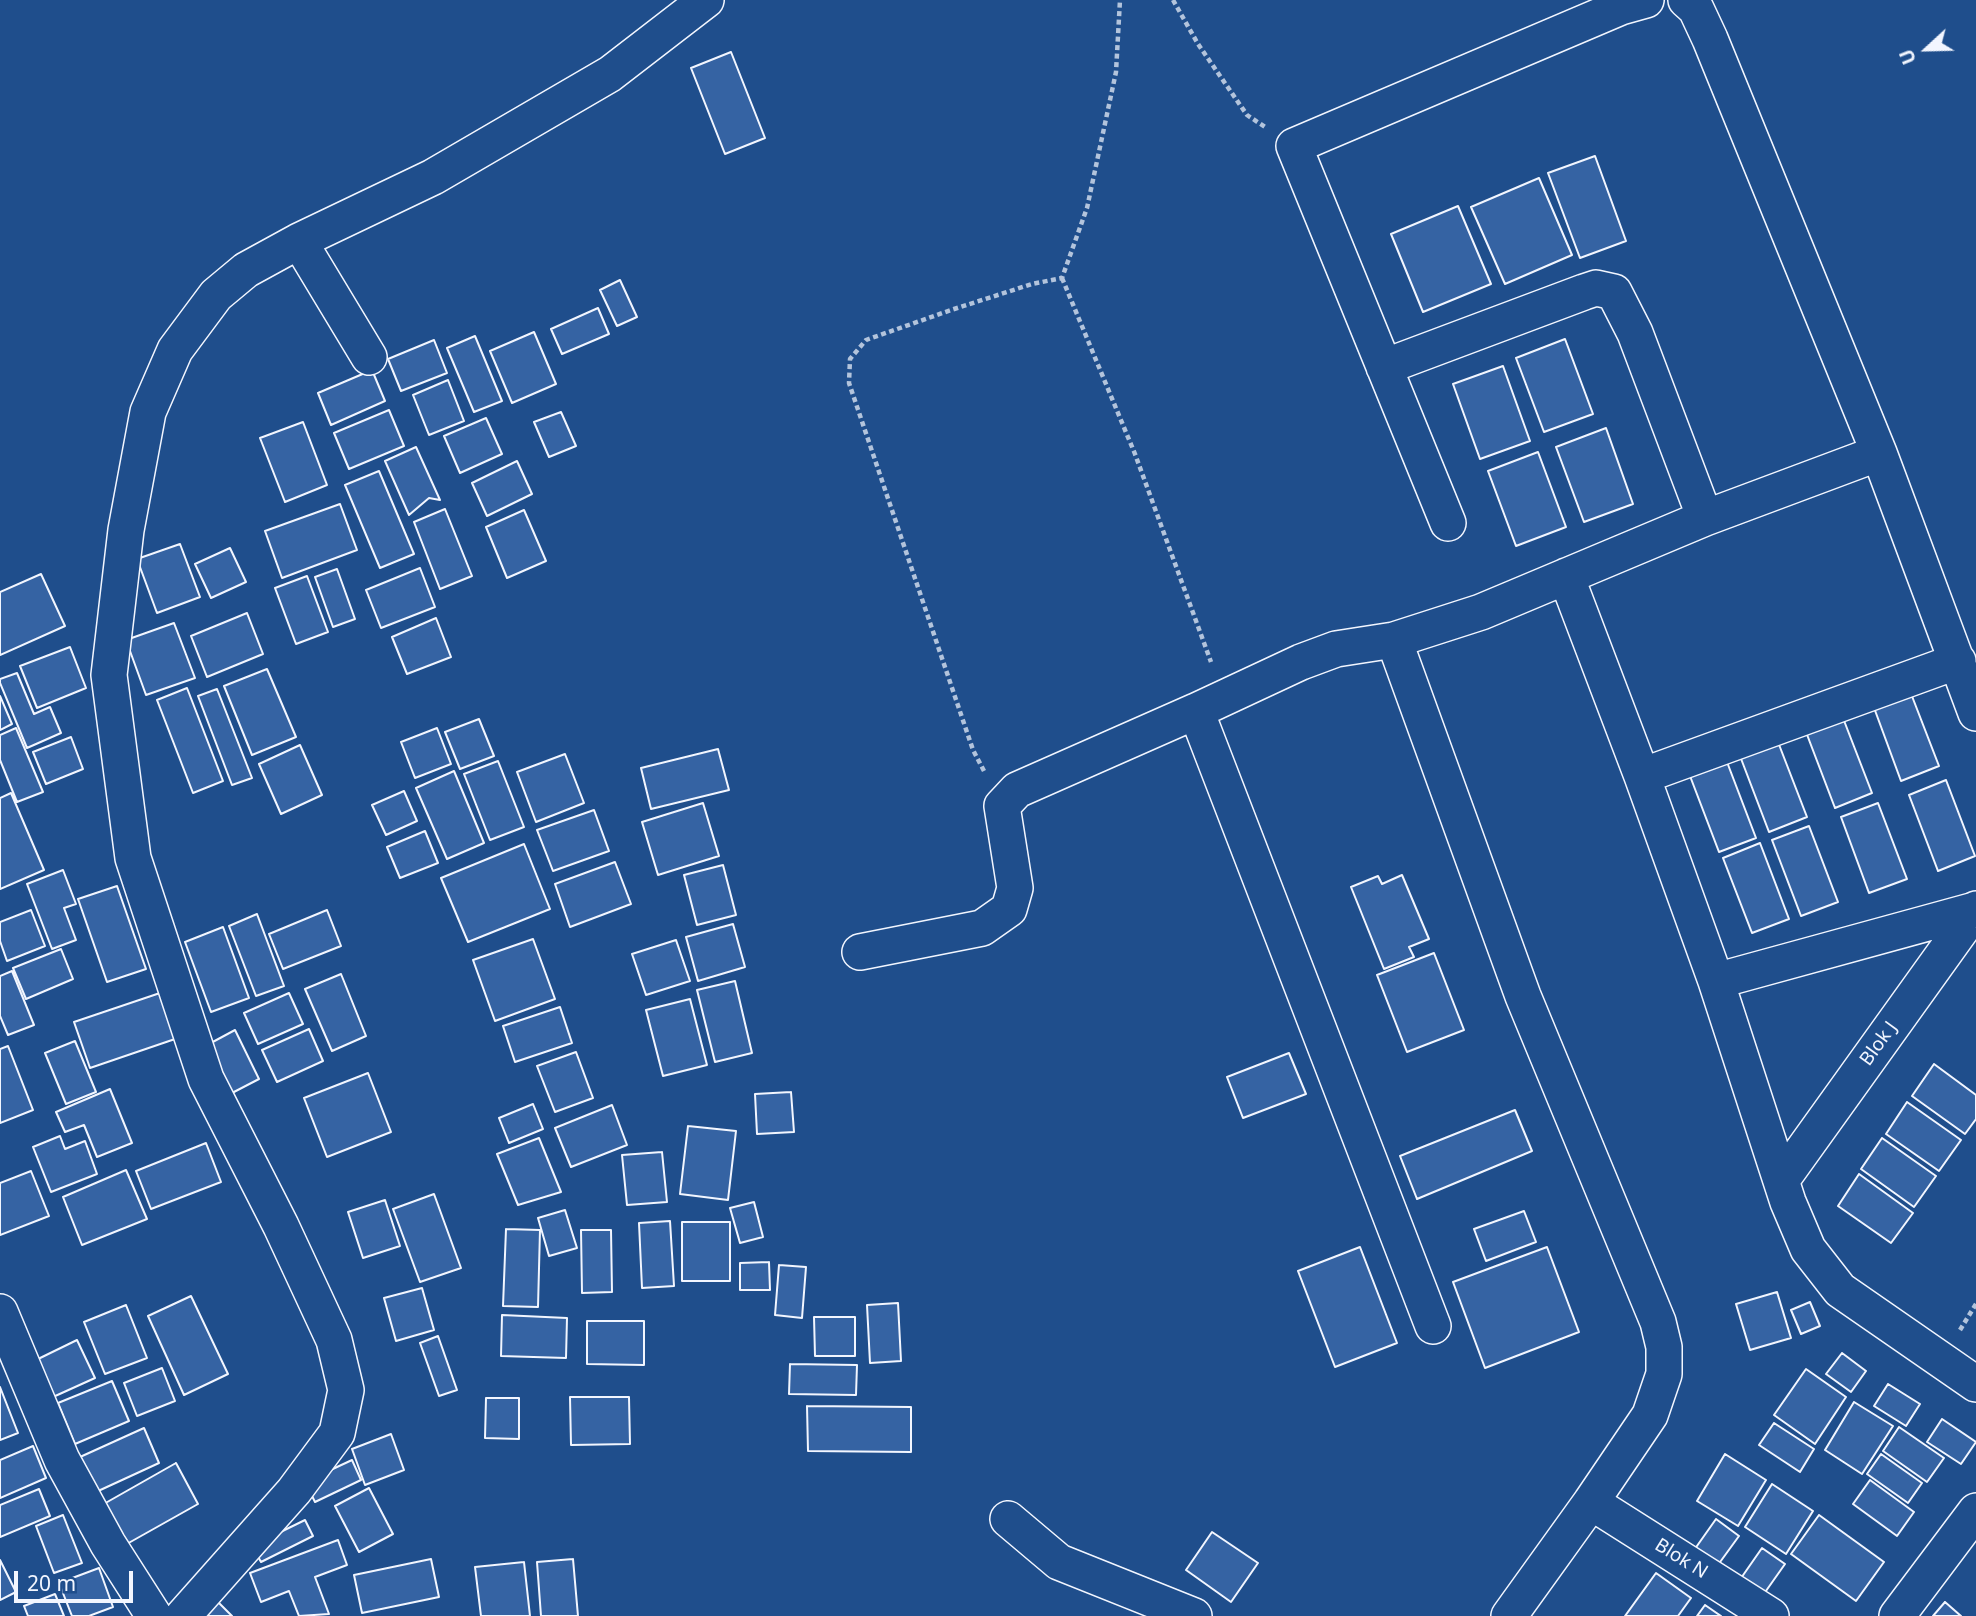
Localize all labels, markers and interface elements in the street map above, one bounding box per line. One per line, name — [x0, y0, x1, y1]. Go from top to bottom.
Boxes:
north arrow — [1892, 14, 1962, 84]
text: U — [1893, 45, 1922, 68]
street label: Blok J — [1855, 1017, 1903, 1071]
street label: Blok N — [1650, 1534, 1712, 1584]
scale bar — [18, 1556, 136, 1600]
text: 20 m — [27, 1569, 76, 1597]

